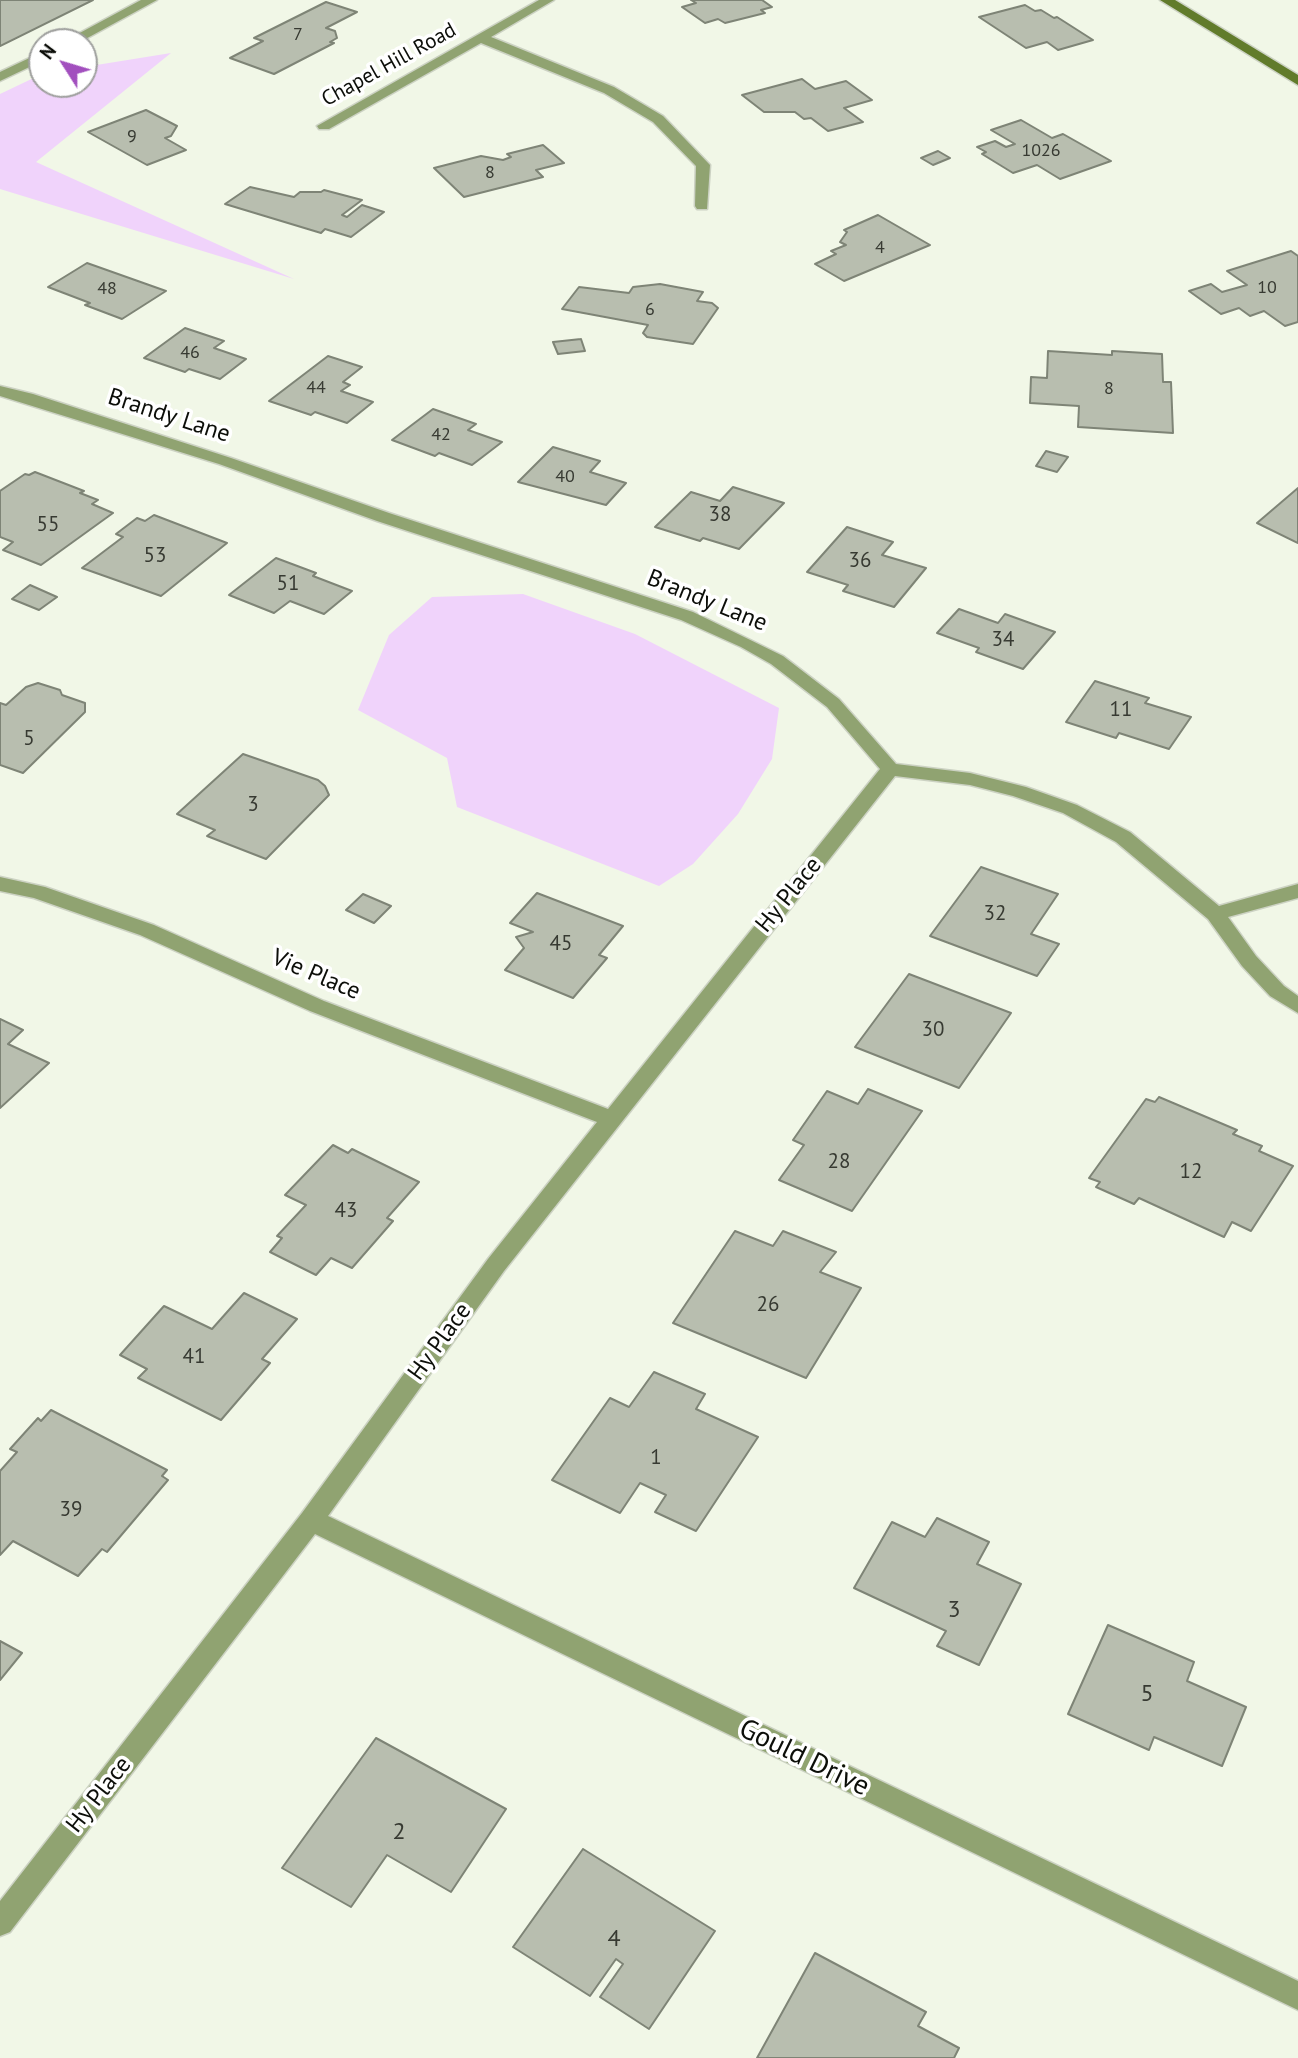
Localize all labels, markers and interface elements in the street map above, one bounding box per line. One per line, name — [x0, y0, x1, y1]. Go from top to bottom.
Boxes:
street label: Chapel Hill Road — [317, 18, 461, 112]
house number: 7 — [293, 24, 303, 46]
north arrow — [28, 28, 98, 98]
text: N — [34, 39, 61, 64]
house number: 9 — [127, 126, 137, 148]
house number: 1026 — [1021, 140, 1061, 162]
house number: 8 — [485, 162, 495, 184]
house number: 4 — [875, 237, 885, 259]
house number: 10 — [1257, 277, 1277, 299]
house number: 48 — [97, 278, 117, 300]
house number: 6 — [645, 299, 655, 321]
house number: 46 — [180, 342, 200, 364]
house number: 44 — [306, 377, 326, 399]
house number: 8 — [1104, 378, 1114, 400]
street label: Brandy Lane — [104, 383, 234, 449]
house number: 42 — [431, 424, 451, 446]
house number: 40 — [555, 466, 575, 488]
house number: 38 — [709, 502, 731, 528]
house number: 55 — [37, 512, 59, 538]
house number: 53 — [144, 543, 166, 569]
house number: 36 — [849, 548, 871, 574]
street label: Brandy Lane — [643, 564, 771, 638]
house number: 51 — [277, 571, 299, 597]
house number: 34 — [992, 627, 1014, 653]
house number: 11 — [1110, 697, 1132, 723]
house number: 5 — [23, 726, 35, 752]
house number: 3 — [247, 792, 259, 818]
street label: Hy Place — [750, 852, 828, 938]
house number: 32 — [984, 901, 1006, 927]
house number: 45 — [550, 931, 572, 957]
street label: Vie Place — [267, 943, 365, 1007]
house number: 30 — [922, 1017, 944, 1043]
house number: 28 — [828, 1149, 850, 1175]
house number: 12 — [1180, 1159, 1202, 1185]
house number: 43 — [335, 1198, 357, 1224]
house number: 26 — [757, 1292, 779, 1318]
street label: Hy Place — [402, 1298, 478, 1386]
house number: 41 — [183, 1344, 205, 1370]
house number: 1 — [650, 1445, 662, 1471]
house number: 39 — [60, 1497, 82, 1523]
house number: 3 — [947, 1596, 961, 1624]
house number: 5 — [1140, 1680, 1154, 1708]
street label: Gould Drive — [733, 1712, 875, 1804]
street label: Hy Place — [60, 1751, 138, 1839]
house number: 2 — [392, 1818, 406, 1846]
house number: 4 — [607, 1925, 621, 1953]

